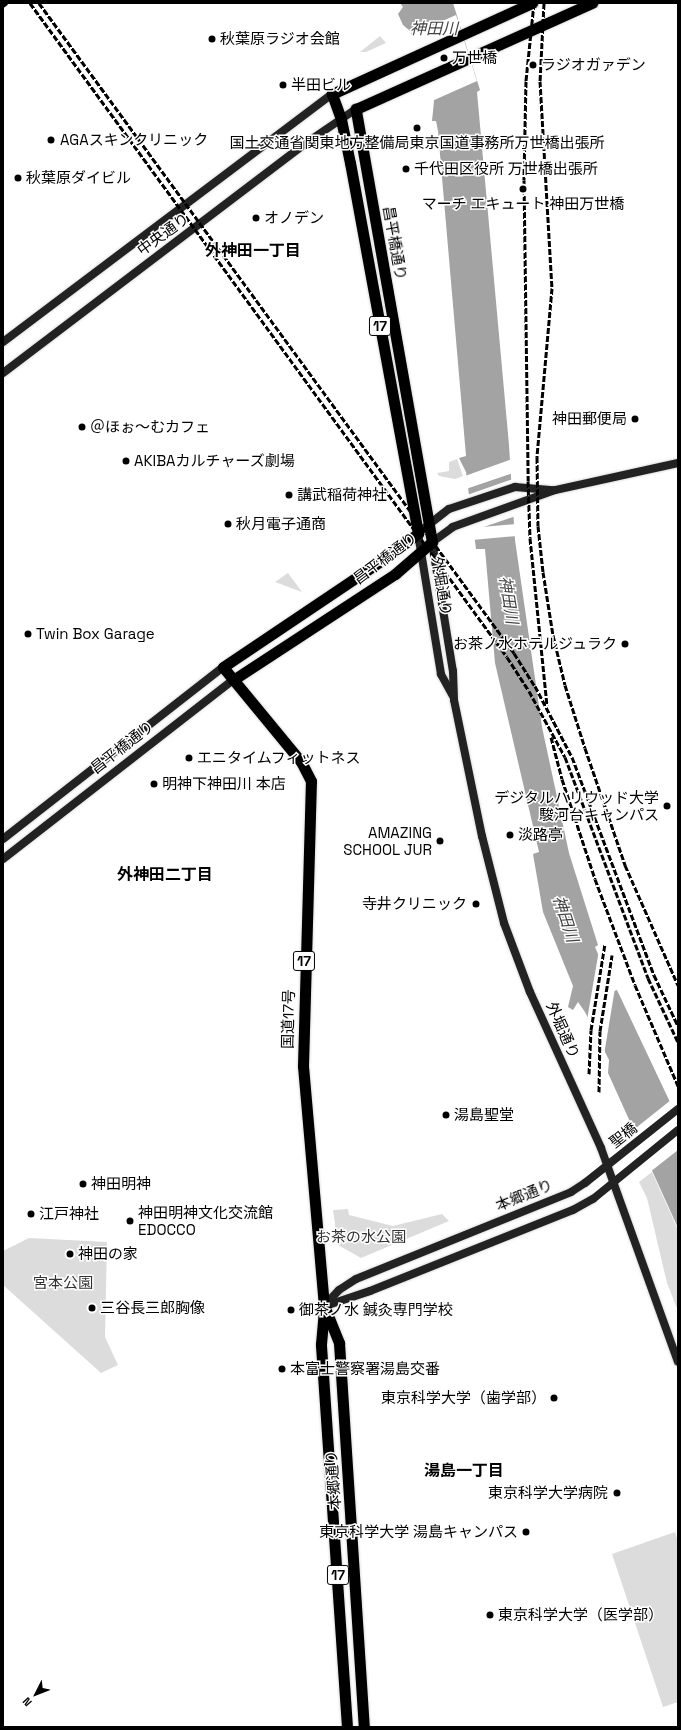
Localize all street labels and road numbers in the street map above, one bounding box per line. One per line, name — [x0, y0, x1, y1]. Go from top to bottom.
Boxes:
street label: 昌平橋通り — [380, 205, 410, 281]
street label: 中央通り — [133, 209, 193, 259]
road number: 17 — [368, 314, 392, 338]
street label: 昌平橋通り — [350, 528, 420, 588]
street label: 外堀通り — [428, 555, 456, 617]
street label: 昌平橋通り — [87, 717, 157, 777]
road number: 17 — [292, 949, 316, 973]
street label: 国道17号 — [278, 989, 298, 1049]
street label: 外堀通り — [543, 999, 583, 1061]
street label: 聖橋 — [606, 1119, 640, 1151]
street label: 本郷通り — [493, 1175, 555, 1215]
street label: 本郷通り — [322, 1449, 344, 1511]
road number: 17 — [326, 1563, 350, 1587]

